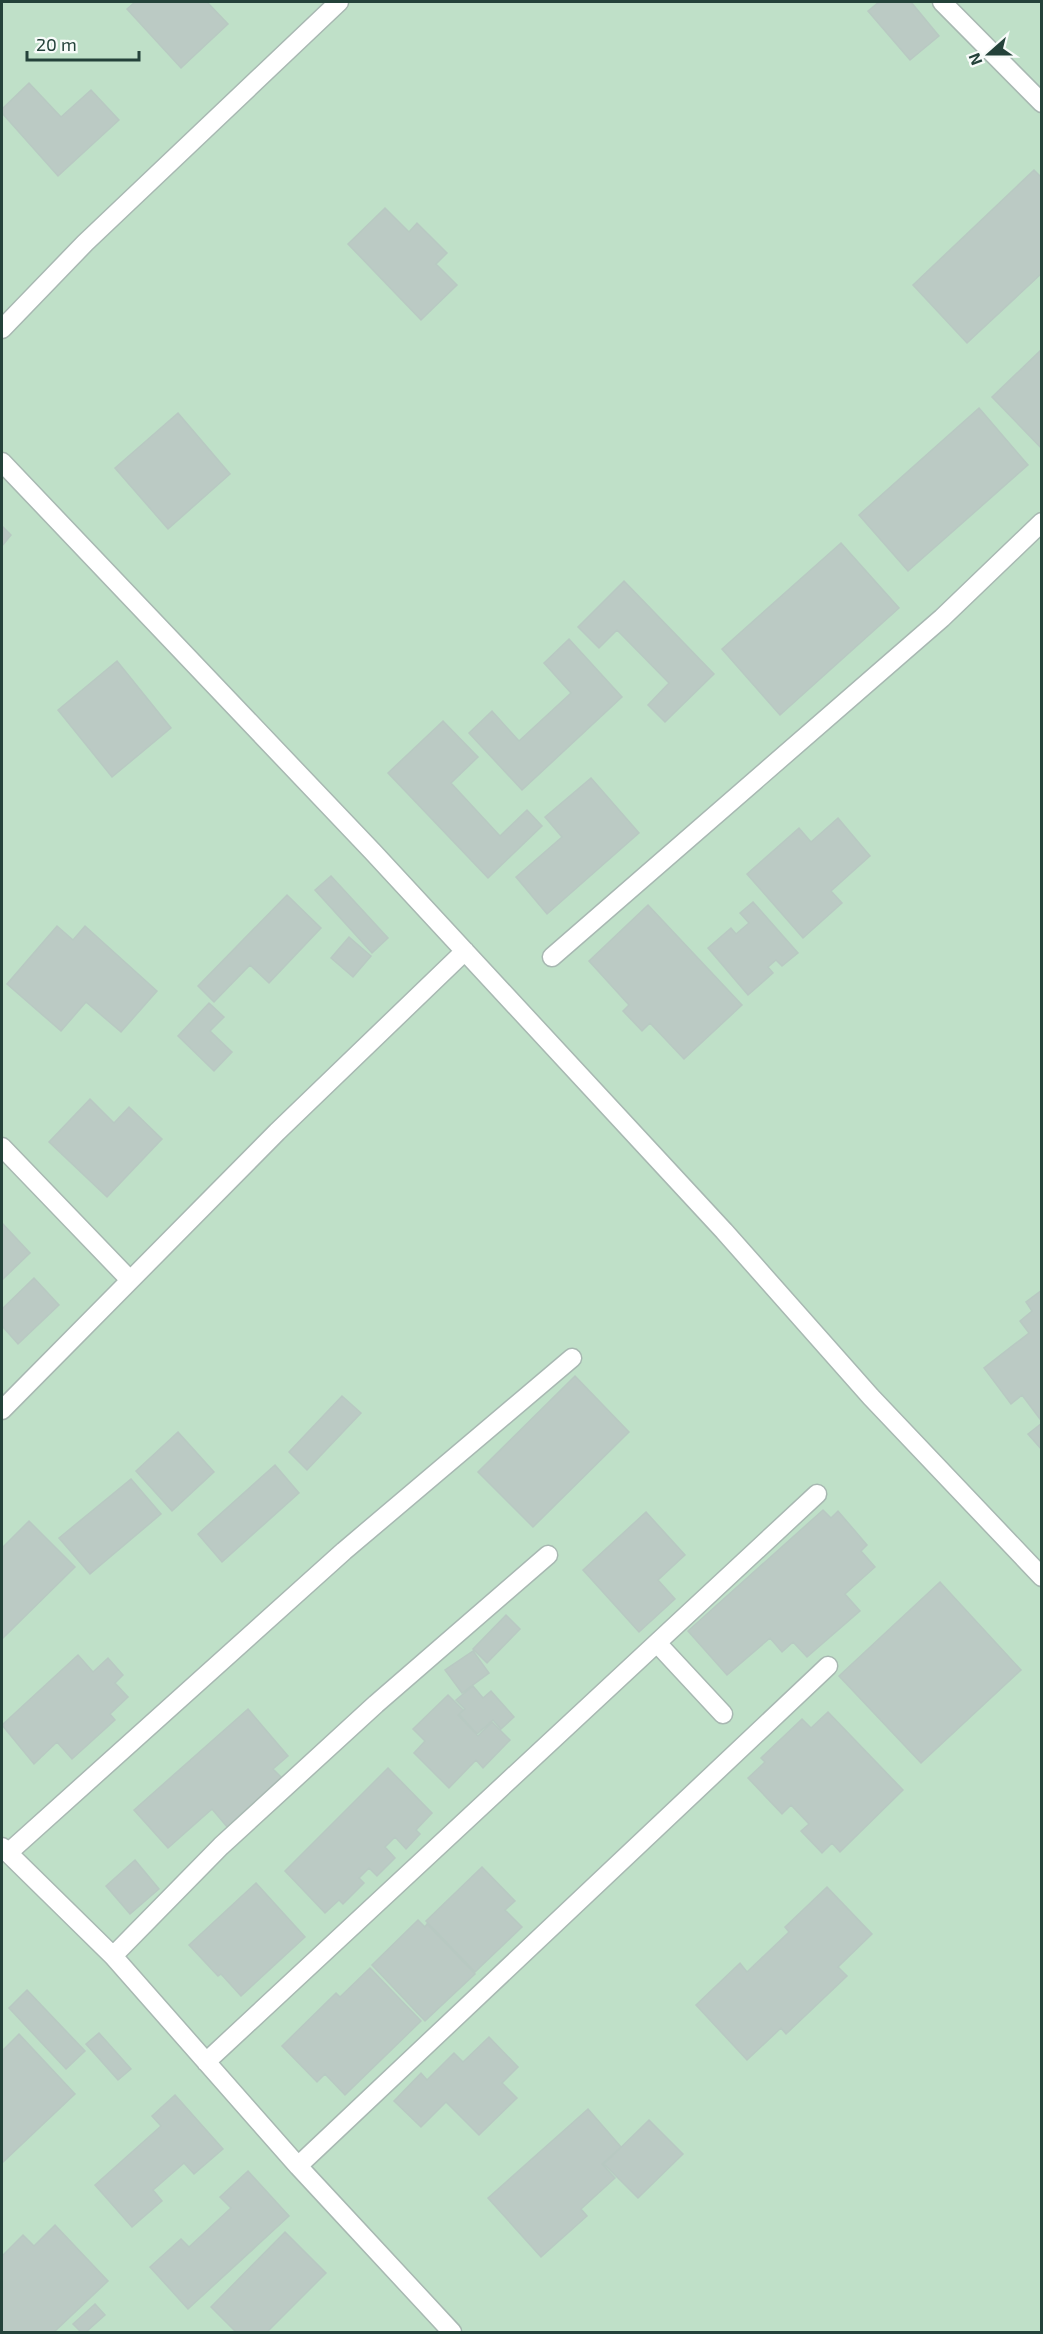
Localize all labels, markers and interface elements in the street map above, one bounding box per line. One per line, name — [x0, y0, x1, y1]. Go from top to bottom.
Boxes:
scale bar — [27, 24, 140, 62]
north arrow — [959, 24, 1019, 84]
text: 20 m — [36, 33, 77, 55]
text: N — [964, 51, 985, 68]

